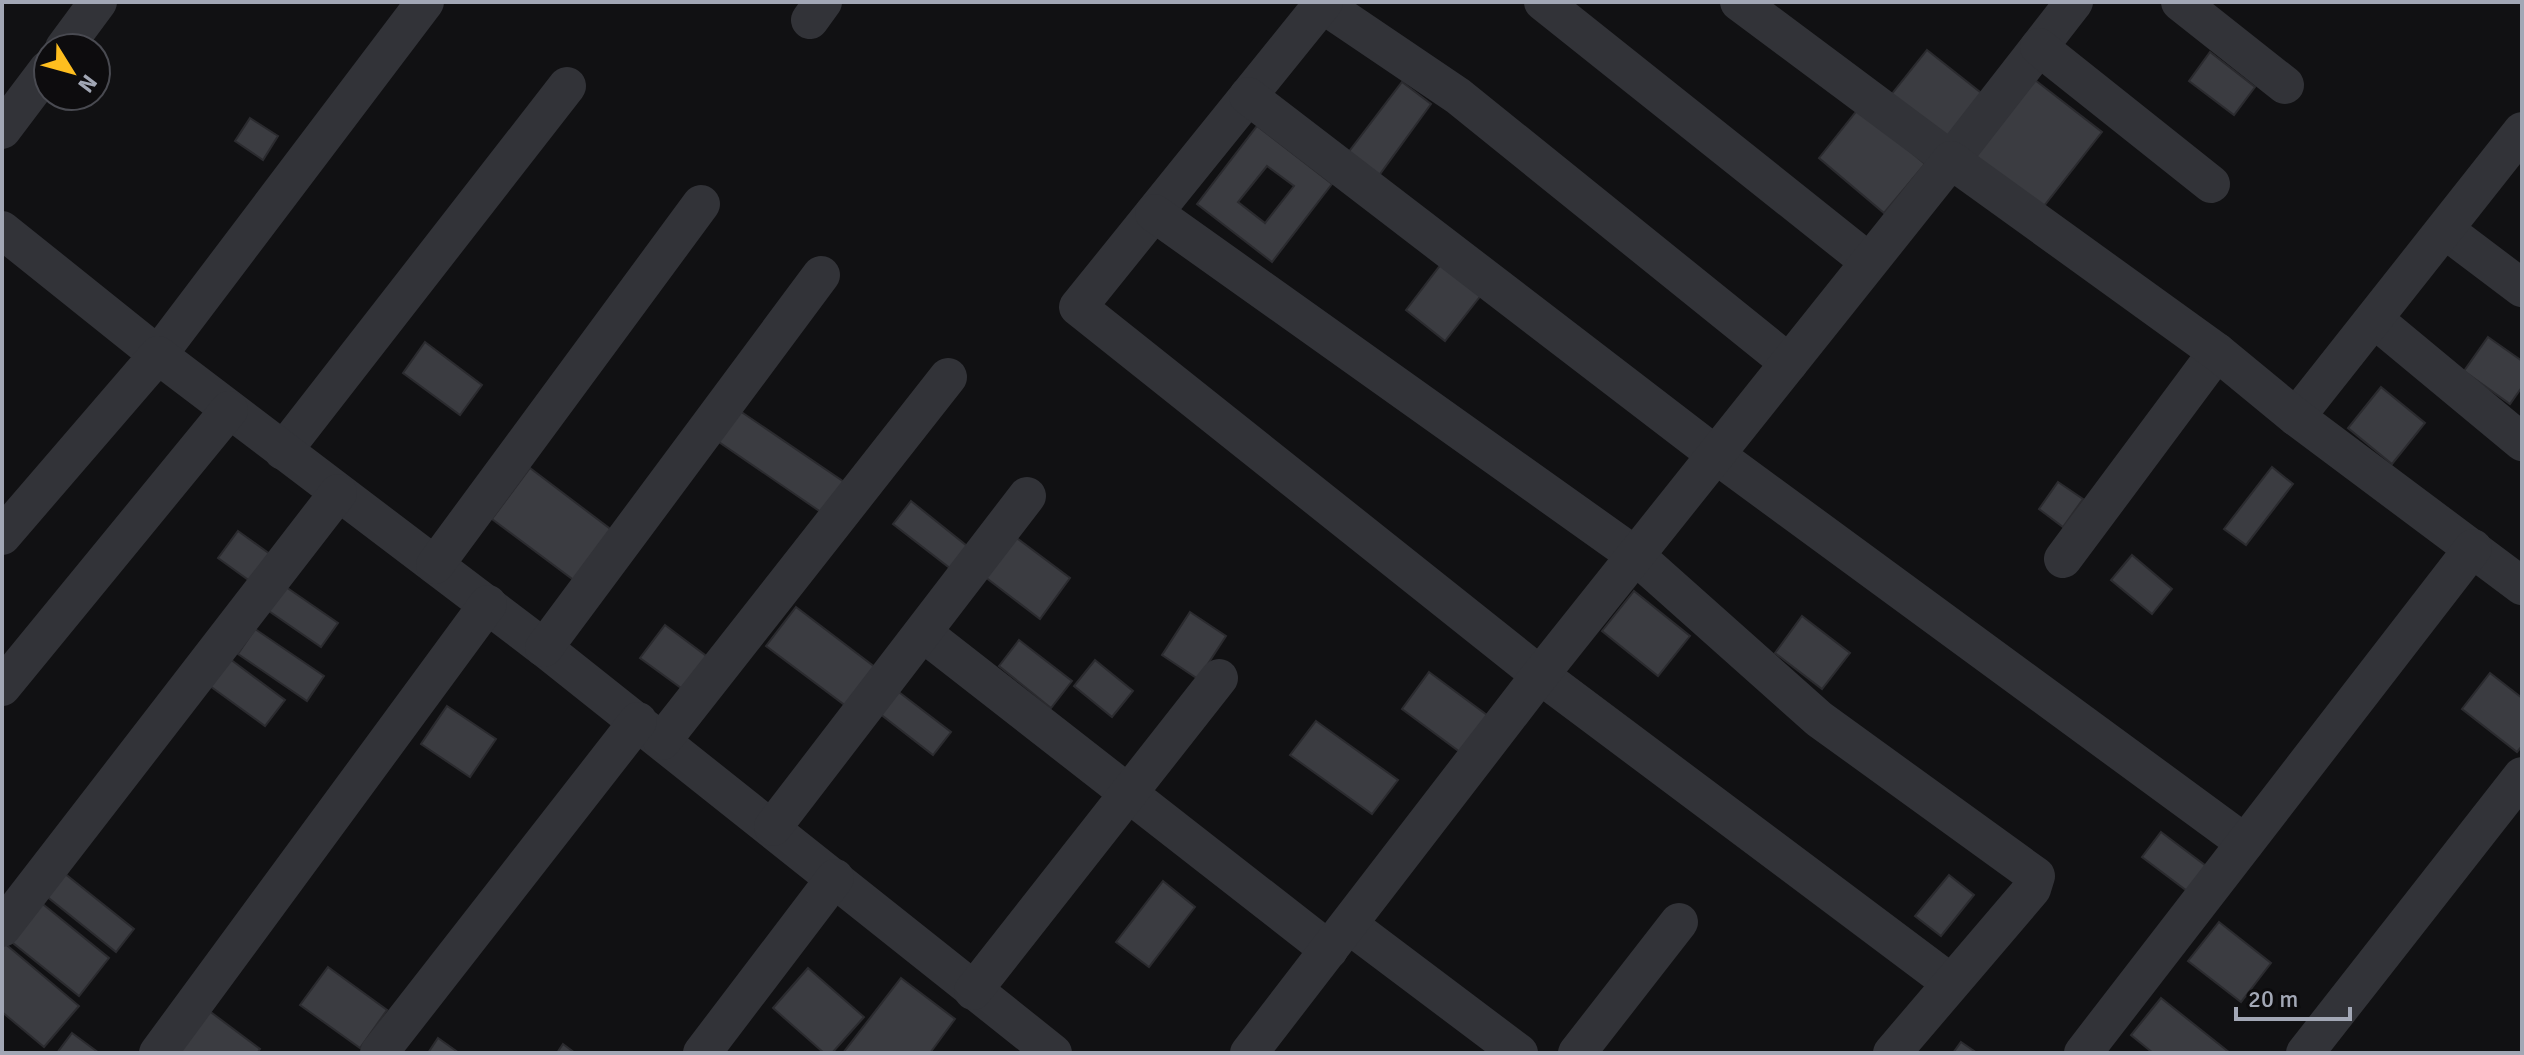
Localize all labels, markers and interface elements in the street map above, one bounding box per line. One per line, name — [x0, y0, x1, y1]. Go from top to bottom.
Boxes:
north arrow — [32, 32, 112, 112]
text: N — [72, 69, 103, 98]
scale bar — [2236, 971, 2350, 1021]
text: 20 m — [2248, 984, 2298, 1014]

